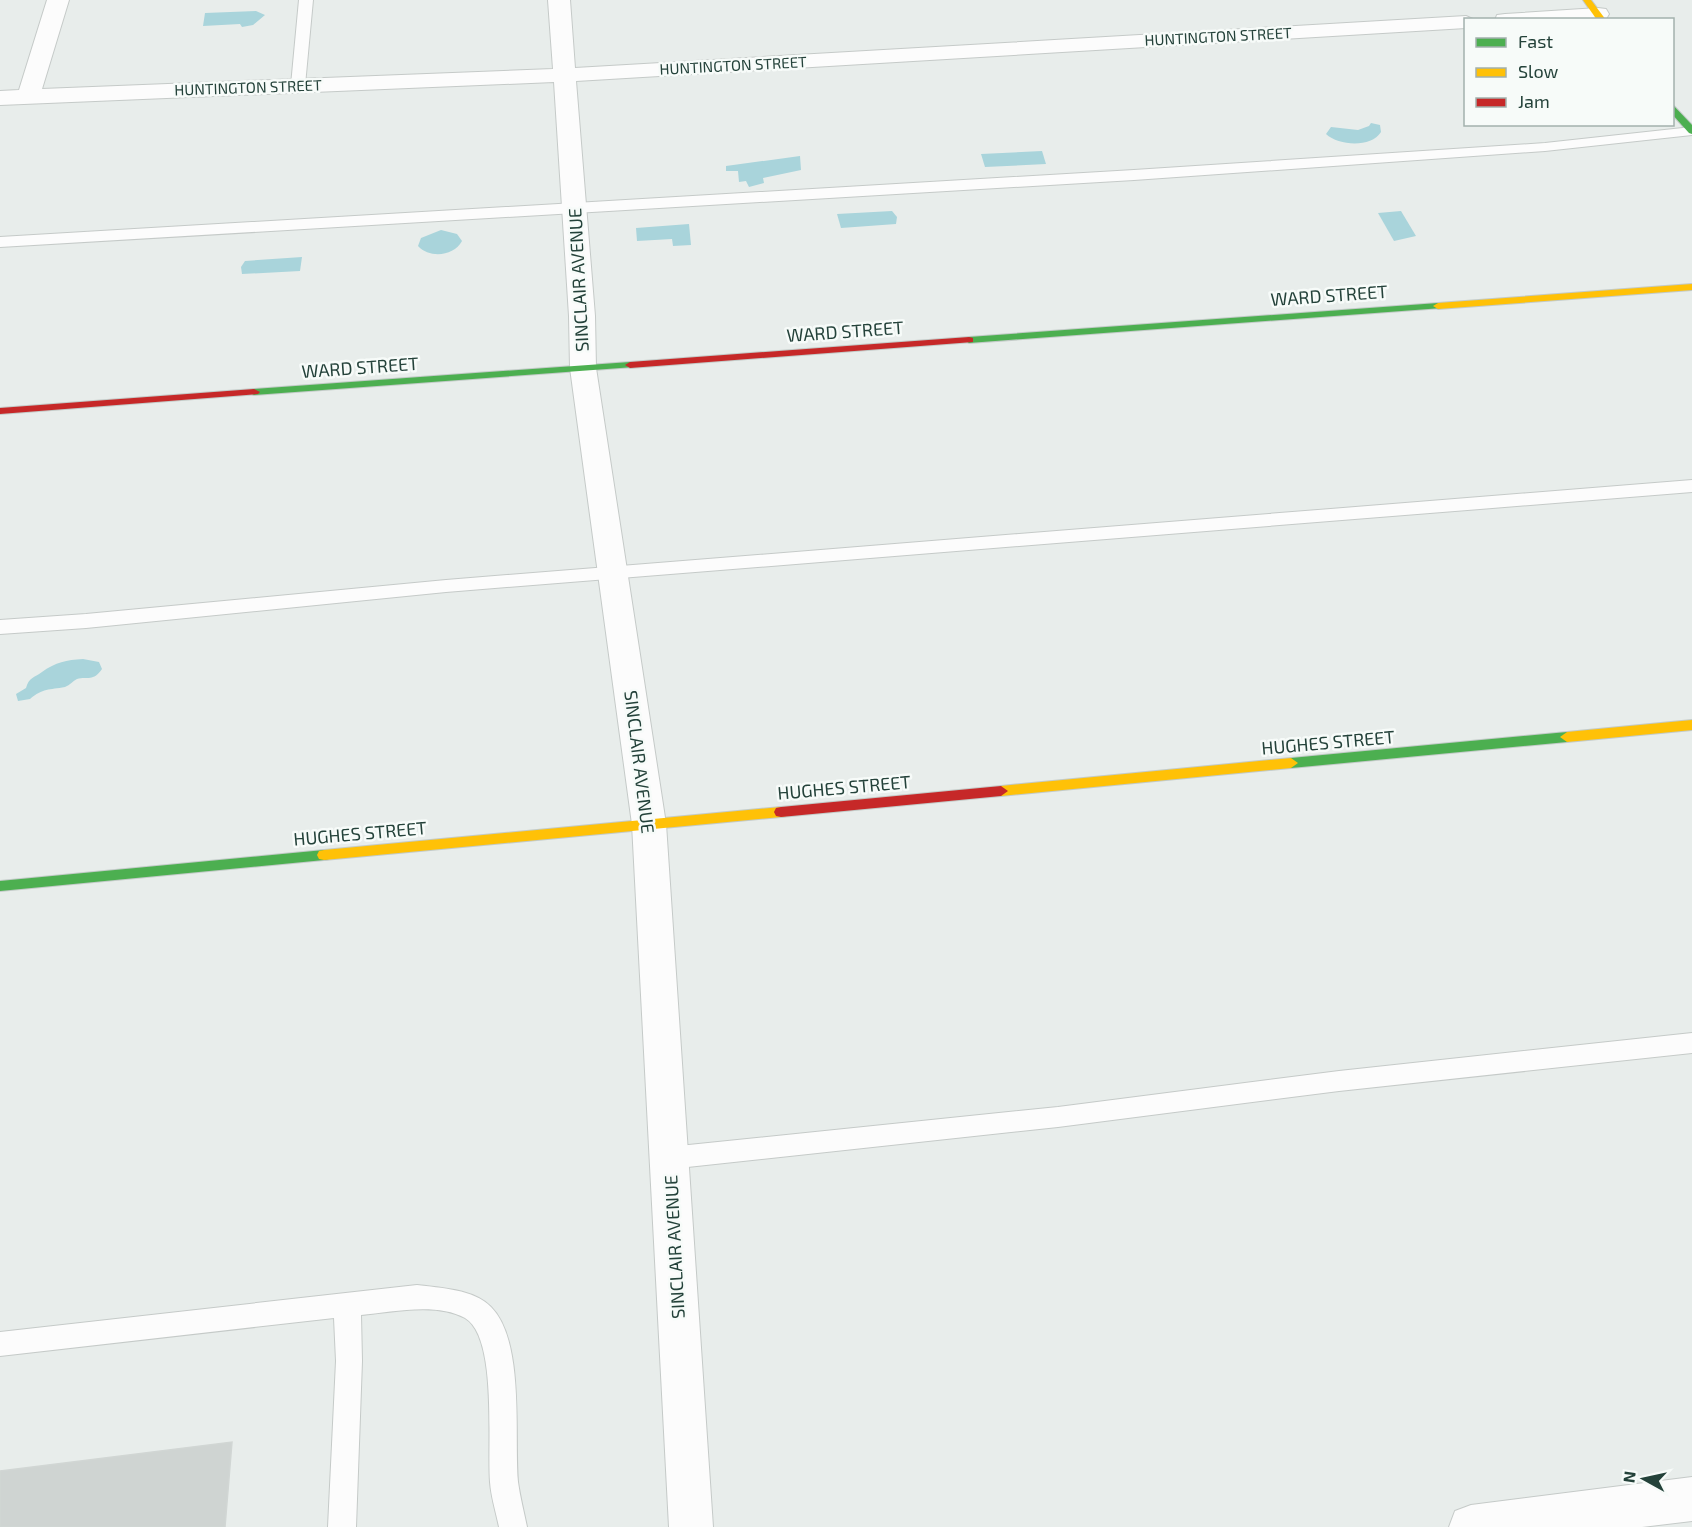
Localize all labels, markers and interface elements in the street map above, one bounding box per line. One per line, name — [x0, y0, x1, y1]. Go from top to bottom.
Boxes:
legend — [1464, 18, 1674, 126]
street label: HUNTINGTON STREET — [1144, 23, 1292, 49]
text: Fast — [1518, 30, 1553, 52]
street label: HUNTINGTON STREET — [659, 52, 807, 78]
text: Slow — [1518, 60, 1559, 82]
street label: HUNTINGTON STREET — [174, 75, 322, 99]
text: Jam — [1518, 90, 1550, 112]
street label: SINCLAIR AVENUE — [563, 208, 593, 352]
street label: WARD STREET — [1270, 280, 1389, 310]
street label: WARD STREET — [786, 316, 905, 346]
street label: WARD STREET — [301, 352, 420, 382]
street label: SINCLAIR AVENUE — [620, 689, 660, 835]
street label: HUGHES STREET — [1260, 725, 1396, 759]
street label: HUGHES STREET — [776, 770, 912, 804]
street label: HUGHES STREET — [292, 816, 428, 850]
street label: SINCLAIR AVENUE — [659, 1175, 689, 1319]
north arrow — [1614, 1449, 1674, 1509]
text: N — [1618, 1470, 1639, 1484]

